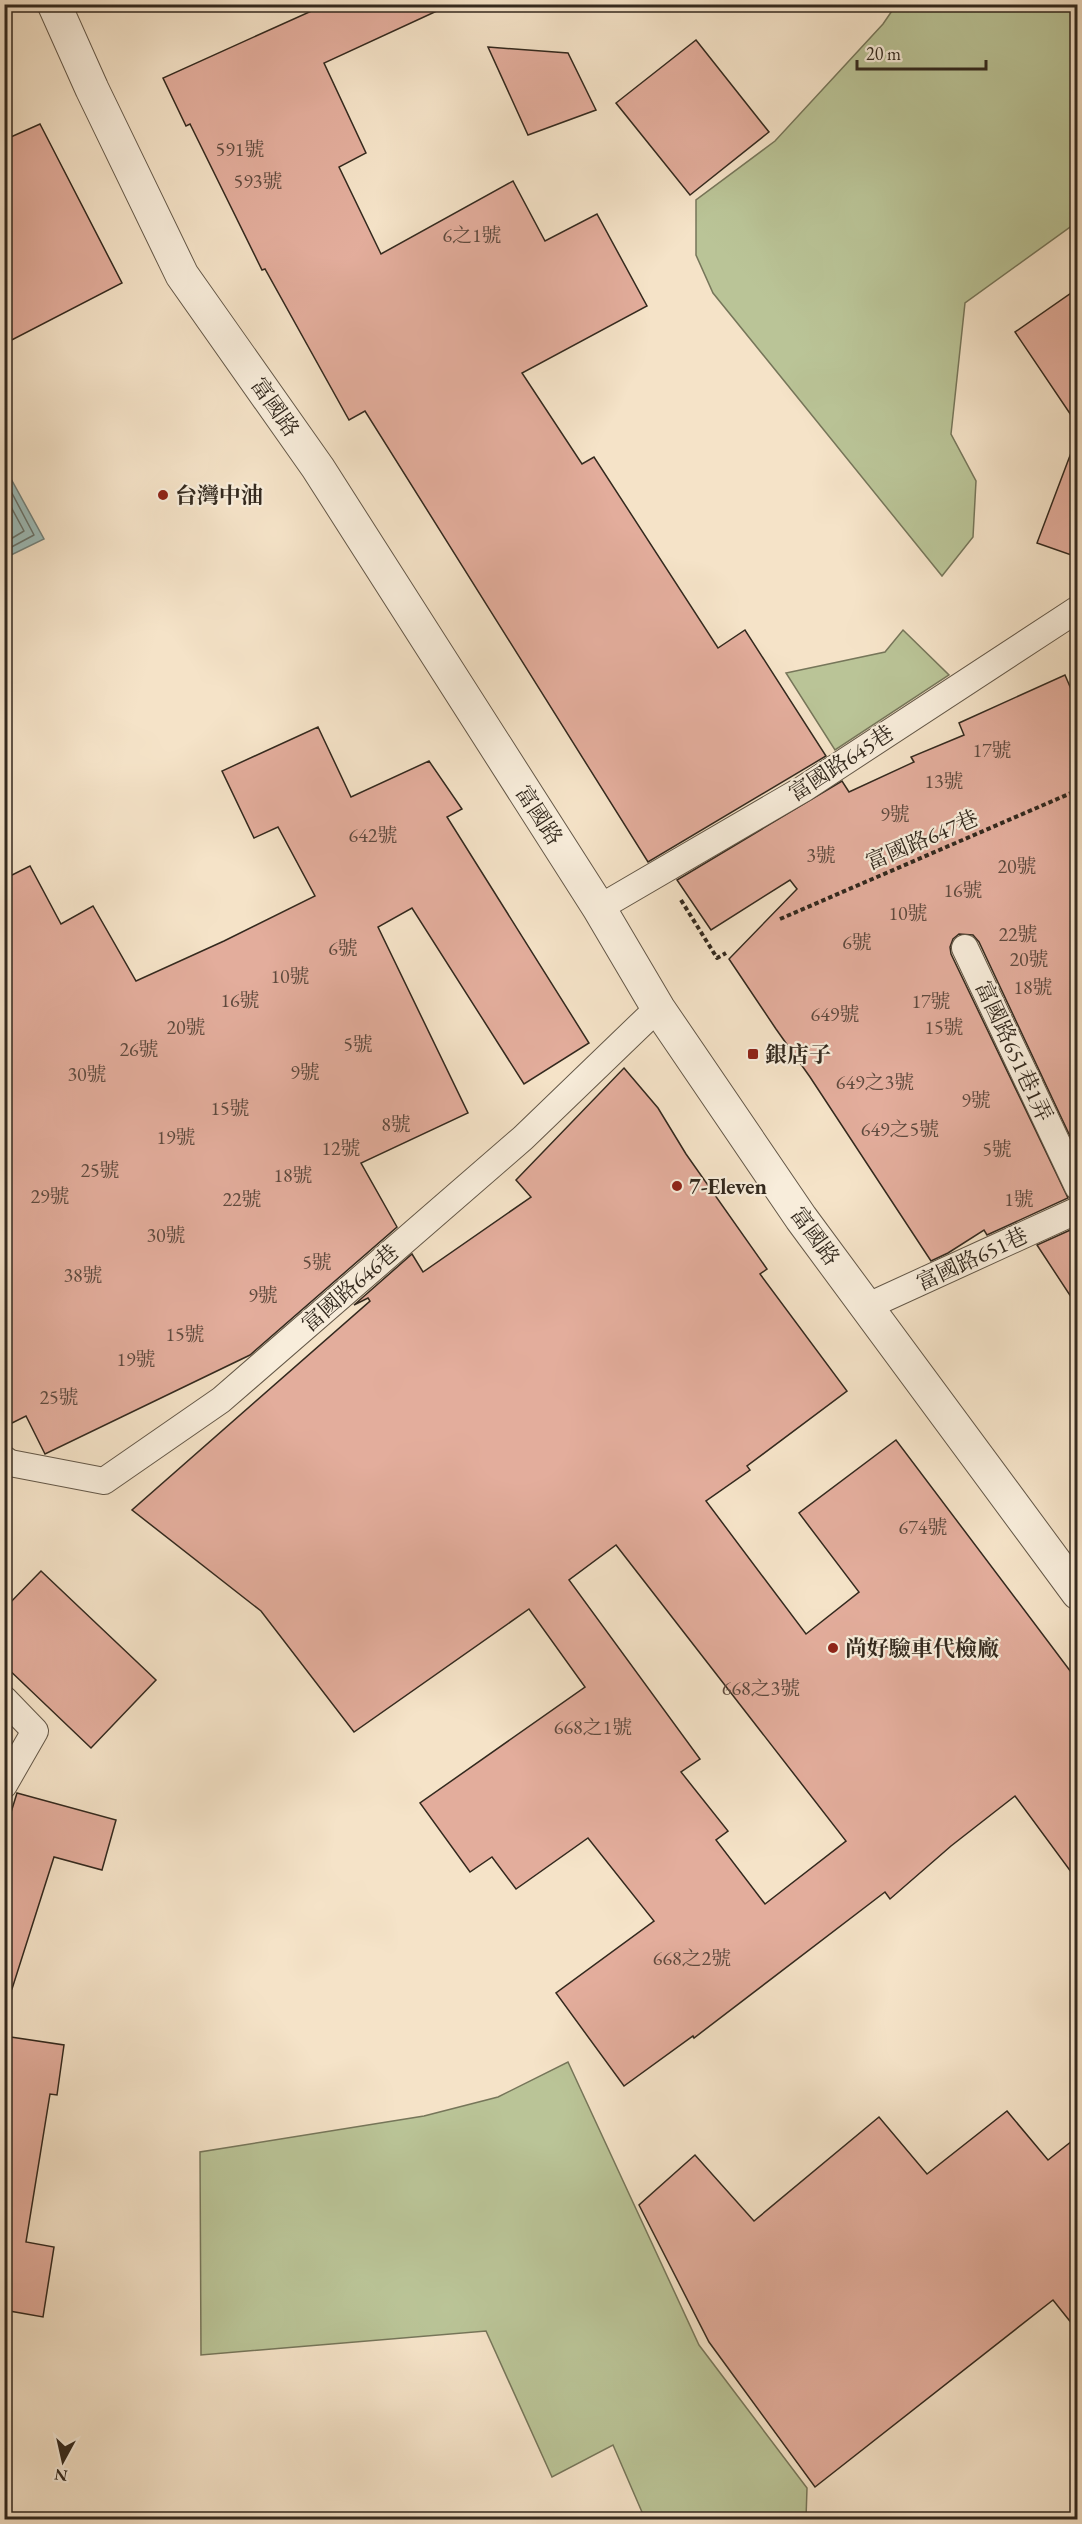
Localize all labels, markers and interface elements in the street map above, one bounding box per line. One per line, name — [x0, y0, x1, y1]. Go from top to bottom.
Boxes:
scale bar — [857, 33, 986, 71]
text: 20 m — [866, 42, 901, 65]
house number: 591號 — [216, 136, 264, 162]
house number: 593號 — [234, 168, 282, 194]
house number: 6之1號 — [442, 222, 502, 248]
street label: 富國路 — [244, 372, 306, 442]
place label: 台灣中油 — [175, 481, 263, 510]
marker: 台灣中油 — [156, 488, 170, 502]
street label: 富國路645巷 — [783, 718, 899, 808]
house number: 17號 — [972, 737, 1012, 763]
house number: 13號 — [924, 768, 964, 794]
street label: 富國路 — [509, 779, 569, 851]
house number: 9號 — [880, 801, 910, 827]
street label: 富國路647巷 — [861, 803, 983, 877]
house number: 642號 — [349, 822, 397, 848]
house number: 3號 — [806, 842, 836, 868]
house number: 20號 — [997, 853, 1037, 879]
house number: 16號 — [943, 877, 983, 903]
house number: 10號 — [888, 900, 928, 926]
house number: 22號 — [998, 921, 1038, 947]
house number: 6號 — [842, 929, 872, 955]
house number: 6號 — [328, 935, 358, 961]
house number: 20號 — [1009, 946, 1049, 972]
house number: 10號 — [270, 963, 310, 989]
house number: 18號 — [1013, 974, 1053, 1000]
street label: 富國路651巷1弄 — [969, 976, 1059, 1126]
house number: 16號 — [220, 987, 260, 1013]
house number: 17號 — [911, 988, 951, 1014]
house number: 649號 — [811, 1001, 859, 1027]
house number: 20號 — [166, 1014, 206, 1040]
house number: 15號 — [924, 1014, 964, 1040]
house number: 5號 — [343, 1031, 373, 1057]
house number: 26號 — [119, 1036, 159, 1062]
place label: 銀店子 — [765, 1040, 831, 1069]
marker: 銀店子 — [746, 1047, 760, 1061]
house number: 9號 — [290, 1059, 320, 1085]
house number: 30號 — [67, 1061, 107, 1087]
house number: 649之3號 — [836, 1069, 914, 1095]
house number: 9號 — [961, 1087, 991, 1113]
house number: 15號 — [210, 1095, 250, 1121]
house number: 8號 — [381, 1111, 411, 1137]
house number: 649之5號 — [861, 1116, 939, 1142]
house number: 19號 — [156, 1124, 196, 1150]
house number: 12號 — [321, 1135, 361, 1161]
house number: 5號 — [982, 1136, 1012, 1162]
house number: 25號 — [80, 1157, 120, 1183]
house number: 18號 — [273, 1162, 313, 1188]
place label: 7-Eleven — [689, 1172, 767, 1201]
marker: 7-Eleven — [670, 1179, 684, 1193]
house number: 29號 — [30, 1183, 70, 1209]
house number: 22號 — [222, 1186, 262, 1212]
house number: 1號 — [1004, 1186, 1034, 1212]
street label: 富國路 — [784, 1201, 846, 1271]
street label: 富國路651巷 — [912, 1221, 1032, 1297]
house number: 30號 — [146, 1222, 186, 1248]
street label: 富國路646巷 — [295, 1238, 405, 1338]
house number: 5號 — [302, 1249, 332, 1275]
house number: 38號 — [63, 1262, 103, 1288]
house number: 9號 — [248, 1282, 278, 1308]
house number: 15號 — [165, 1321, 205, 1347]
house number: 19號 — [116, 1346, 156, 1372]
house number: 25號 — [39, 1384, 79, 1410]
house number: 674號 — [899, 1514, 947, 1540]
place label: 尚好驗車代檢廠 — [845, 1634, 999, 1663]
marker: 尚好驗車代檢廠 — [826, 1641, 840, 1655]
house number: 668之3號 — [722, 1675, 800, 1701]
house number: 668之1號 — [554, 1714, 632, 1740]
house number: 668之2號 — [653, 1945, 731, 1971]
north arrow — [33, 2431, 93, 2491]
text: N — [53, 2464, 69, 2487]

